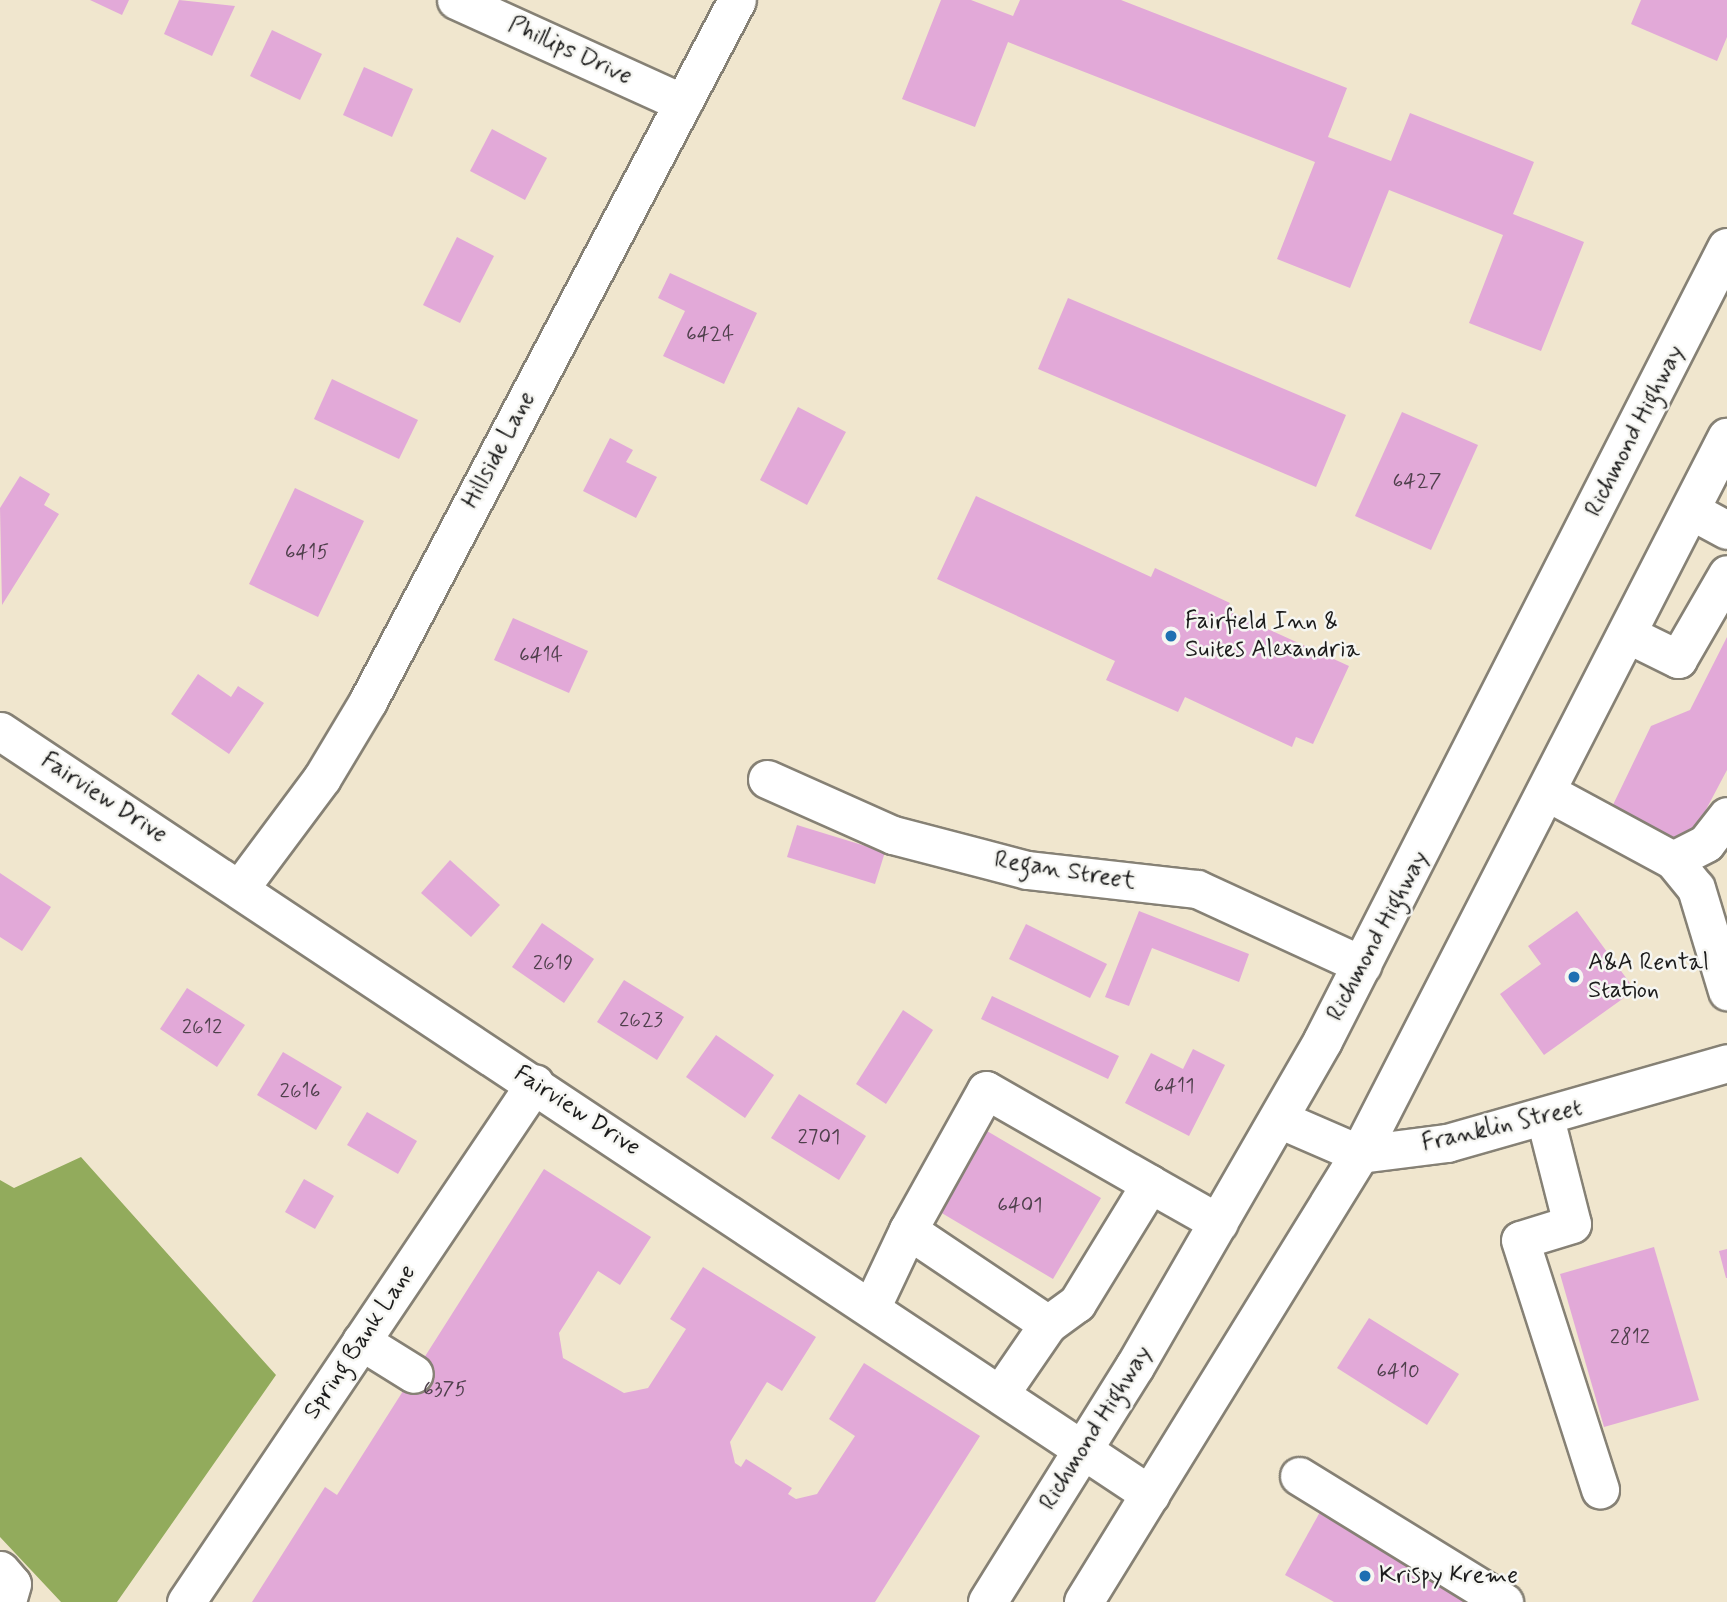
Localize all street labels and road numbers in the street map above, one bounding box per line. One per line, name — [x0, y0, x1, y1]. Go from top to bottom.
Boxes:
street label: Phillips Drive — [504, 11, 636, 91]
street label: Richmond Highway — [1579, 340, 1691, 522]
street label: Hillside Lane — [456, 386, 542, 514]
street label: Fairview Drive — [36, 747, 172, 849]
street label: Regan Street — [992, 846, 1138, 896]
street label: Richmond Highway — [1321, 846, 1435, 1026]
street label: Fairview Drive — [509, 1060, 645, 1162]
street label: Franklin Street — [1417, 1093, 1587, 1159]
street label: Spring Bank Lane — [297, 1259, 423, 1425]
street label: Richmond Highway — [1034, 1340, 1158, 1516]

